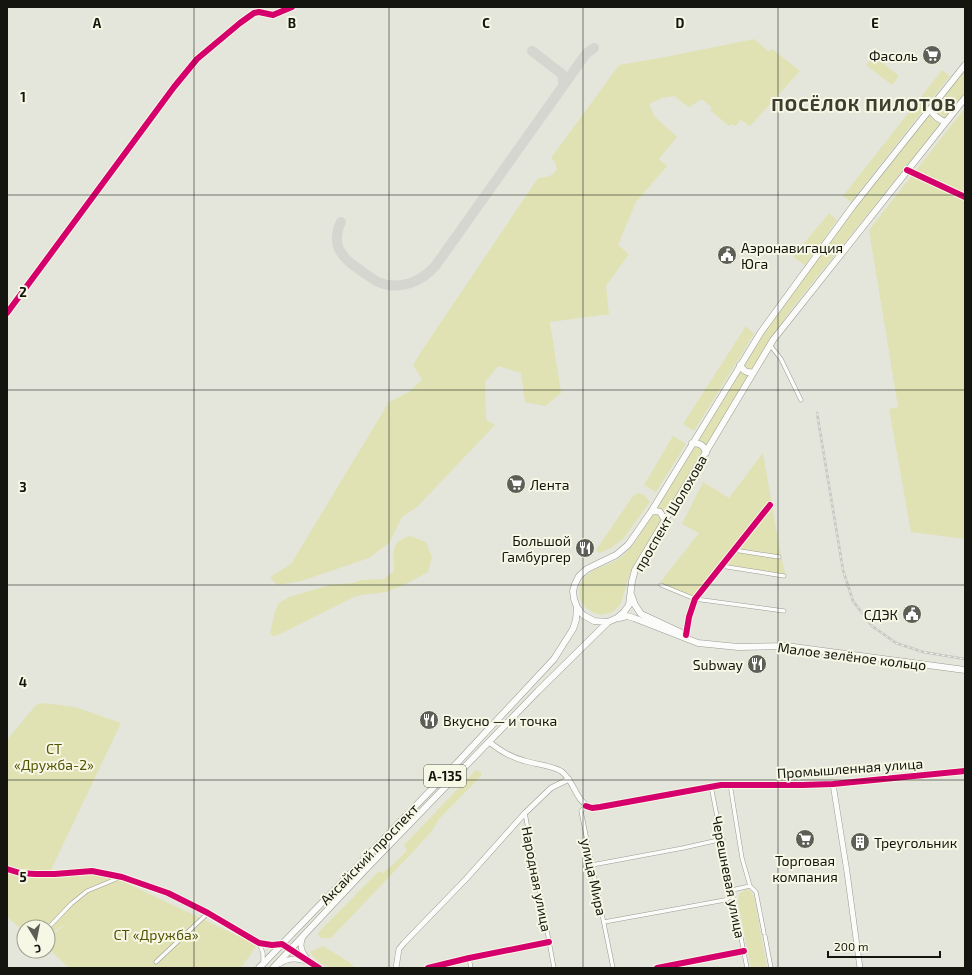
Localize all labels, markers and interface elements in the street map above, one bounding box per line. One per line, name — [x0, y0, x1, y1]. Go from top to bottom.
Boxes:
text: A — [93, 15, 102, 31]
text: B — [288, 15, 296, 31]
text: C — [482, 15, 490, 31]
text: D — [676, 15, 685, 31]
text: E — [871, 15, 879, 31]
supermarket icon: Фасоль — [921, 44, 943, 66]
place label: Фасоль — [869, 47, 918, 64]
text: 1 — [20, 89, 26, 105]
district label: ПОСЁЛОК ПИЛОТОВ — [771, 93, 957, 115]
place label: Аэронавигация Юга — [741, 239, 843, 272]
public building icon: Аэронавигация Юга — [716, 244, 738, 266]
text: 2 — [19, 284, 27, 300]
street label: проспект Шолохова — [630, 452, 710, 574]
supermarket icon: Лента — [505, 473, 527, 495]
place label: Лента — [530, 476, 569, 493]
text: 3 — [19, 479, 27, 495]
place label: Большой Гамбургер — [502, 532, 571, 565]
restaurant icon: Большой Гамбургер — [574, 537, 596, 559]
public building icon: СДЭК — [901, 603, 923, 625]
place label: СДЭК — [864, 606, 898, 623]
street label: Малое зелёное кольцо — [777, 638, 927, 674]
restaurant icon: Subway — [746, 653, 768, 675]
place label: Subway — [693, 656, 744, 673]
text: 4 — [19, 674, 27, 690]
restaurant icon: Вкусно — и точка — [418, 709, 440, 731]
place label: Вкусно — и точка — [443, 712, 557, 729]
park label: СТ «Дружба-2» — [14, 740, 94, 773]
street label: Промышленная улица — [776, 754, 924, 782]
road number: А-135 — [424, 765, 466, 787]
street label: Аксайский проспект — [316, 800, 422, 908]
street label: Черешневая улица — [709, 814, 749, 940]
street label: Народная улица — [518, 825, 556, 933]
supermarket icon: Торговая компания — [794, 828, 816, 850]
building icon: Треугольник — [849, 831, 871, 853]
place label: Треугольник — [874, 834, 958, 851]
street label: улица Мира — [578, 837, 610, 917]
place label: Торговая компания — [772, 852, 838, 885]
text: 5 — [19, 869, 27, 885]
north arrow — [16, 919, 56, 959]
park label: СТ «Дружба» — [114, 926, 199, 943]
scale bar — [828, 933, 940, 959]
text: 200 m — [834, 939, 868, 953]
text: С — [33, 942, 42, 956]

